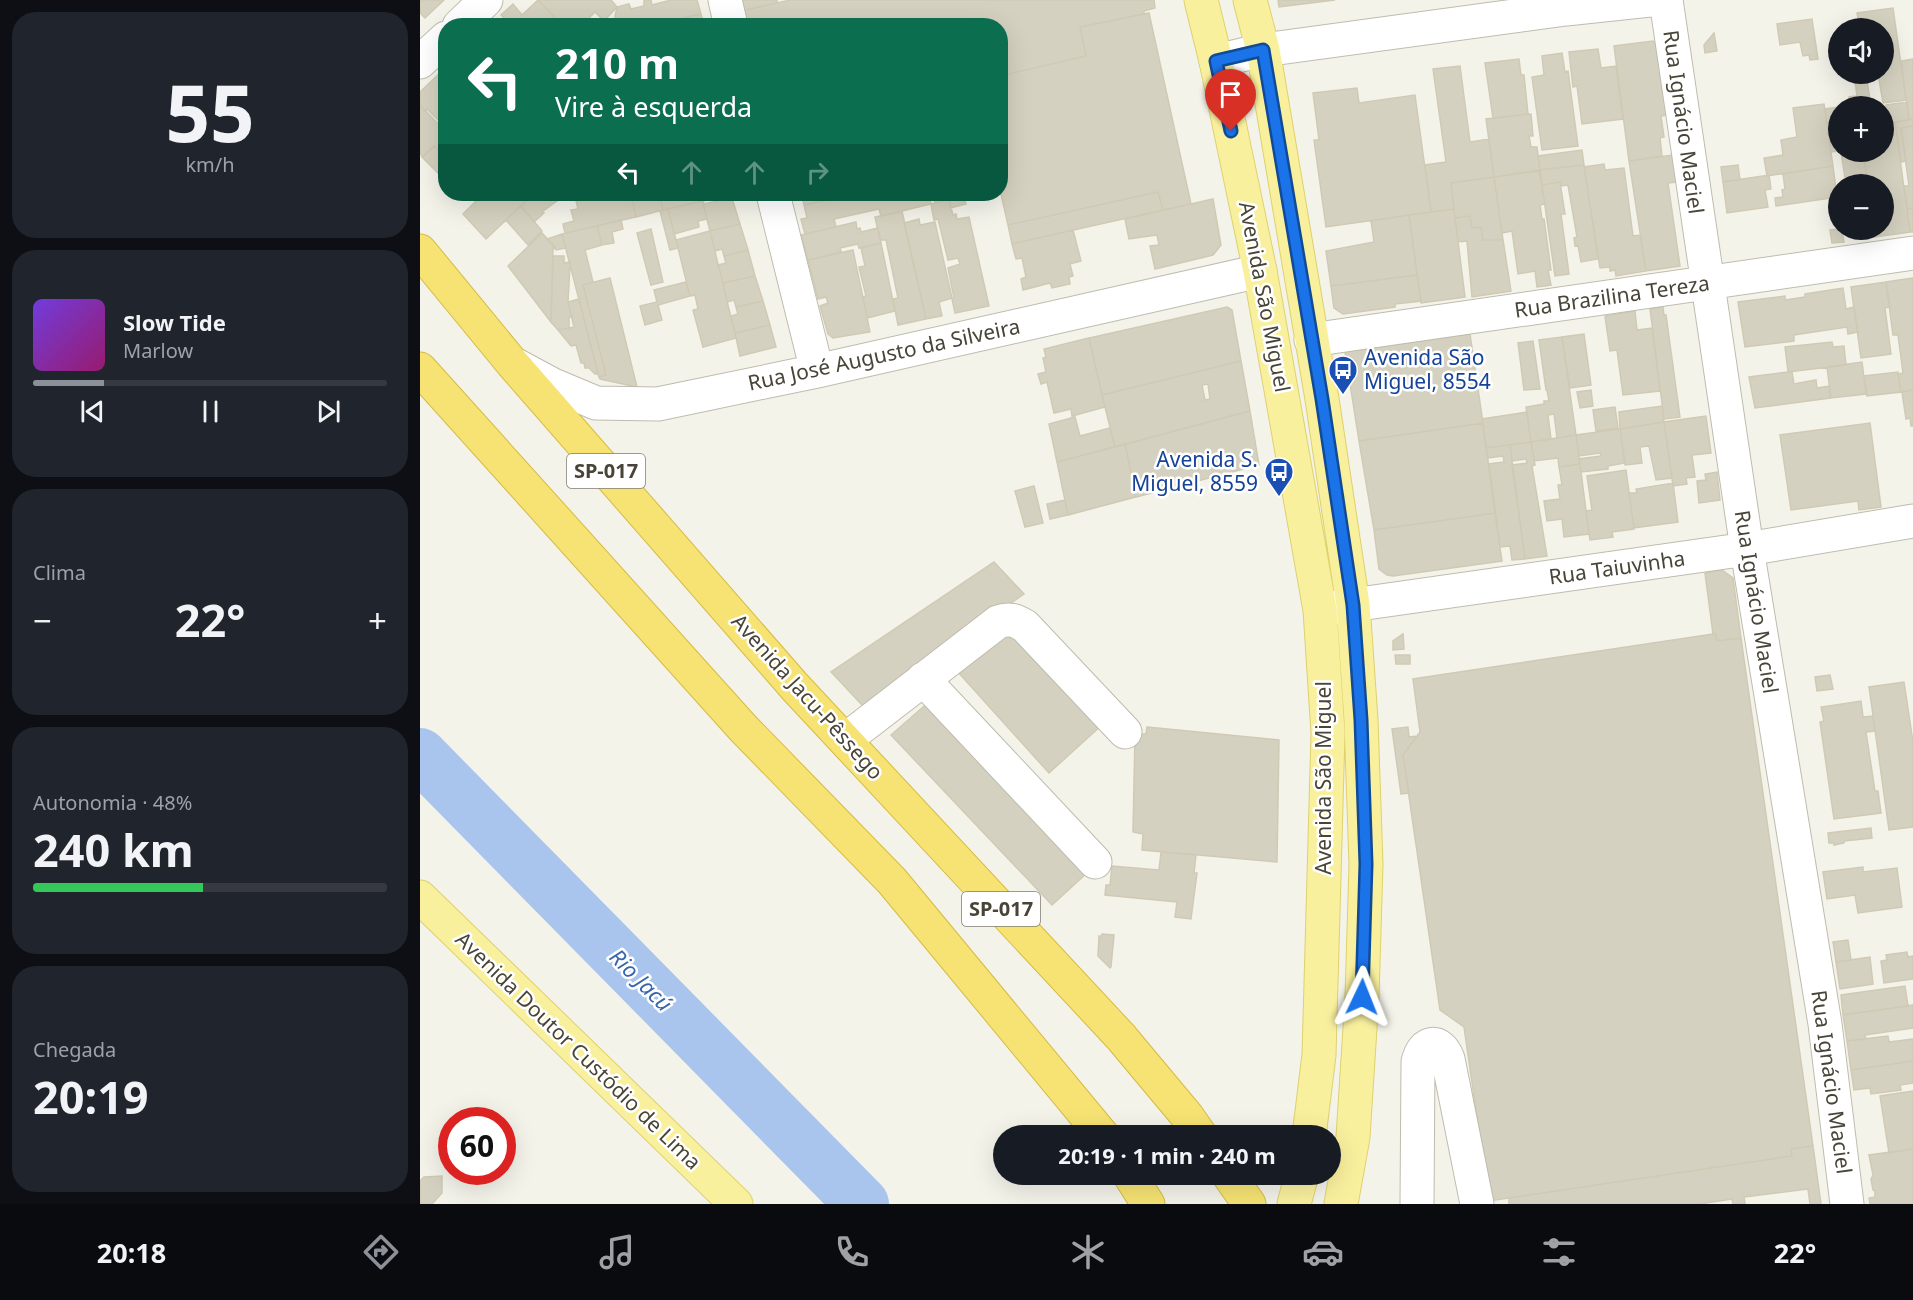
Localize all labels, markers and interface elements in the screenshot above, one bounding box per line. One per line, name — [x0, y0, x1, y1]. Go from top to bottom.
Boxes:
map controls — [1828, 18, 1894, 240]
button: sound — [1828, 18, 1894, 84]
street label: Rua Ignácio Maciel — [1657, 28, 1711, 216]
text: 210 m — [555, 34, 679, 91]
icon: left — [456, 42, 534, 120]
text: 55 — [165, 59, 255, 165]
pin — [1205, 69, 1256, 131]
icon: arrive — [1214, 78, 1247, 111]
text: Vire à esquerda — [555, 88, 752, 125]
button: + — [1828, 96, 1894, 162]
text: km/h — [185, 151, 235, 178]
icon: left — [612, 156, 645, 189]
icon: ahead — [675, 156, 708, 189]
icon: ahead — [738, 156, 771, 189]
icon: right — [801, 156, 834, 189]
button: − — [1828, 174, 1894, 240]
street label: Avenida São Miguel — [1233, 199, 1297, 394]
street label: Rua Brazilina Tereza — [1512, 268, 1711, 324]
text: Slow Tide — [123, 307, 226, 337]
street label: Rua José Augusto da Silveira — [745, 311, 1023, 397]
text: Marlow — [123, 337, 193, 364]
place label: Avenida São Miguel, 8554 — [1364, 343, 1491, 395]
bus stop icon: Avenida São Miguel, 8554 — [1327, 354, 1359, 396]
icon: previous — [76, 395, 109, 428]
icon: pause — [194, 395, 227, 428]
icon: next — [312, 395, 345, 428]
place label: Avenida S. Miguel, 8559 — [1131, 445, 1258, 497]
road number: SP-017 — [567, 454, 645, 488]
bus stop icon: Avenida S. Miguel, 8559 — [1263, 456, 1295, 498]
street label: Rua Ignácio Maciel — [1729, 508, 1785, 696]
street label: Rua Taiuvinha — [1547, 544, 1687, 590]
text: Clima — [33, 559, 86, 586]
text: 22° — [175, 589, 245, 650]
text: − — [33, 598, 52, 643]
text: + — [368, 598, 387, 643]
street label: Avenida Jacu-Pêssego — [726, 607, 890, 785]
street label: Avenida São Miguel — [1309, 681, 1337, 875]
text: Autonomia · 48% — [33, 789, 192, 816]
text: 240 km — [33, 819, 194, 880]
road number: SP-017 — [962, 892, 1040, 926]
street label: Avenida Doutor Custódio de Lima — [450, 925, 707, 1175]
water label: Rio Jacú — [604, 941, 680, 1018]
position arrow — [1330, 965, 1394, 1029]
street label: Rua Ignácio Maciel — [1805, 988, 1859, 1176]
text: Chegada — [33, 1036, 116, 1063]
text: 20:19 — [33, 1066, 149, 1127]
speed limit sign: 60 — [438, 1107, 516, 1185]
text: 20:19 · 1 min · 240 m — [1058, 1140, 1276, 1170]
icon: directions — [360, 1231, 402, 1273]
icon: music — [596, 1231, 638, 1273]
icon: phone — [831, 1231, 873, 1273]
icon: climate — [1067, 1231, 1109, 1273]
icon: car — [1302, 1231, 1344, 1273]
icon: filters — [1538, 1231, 1580, 1273]
text: 20:18 — [97, 1234, 166, 1271]
text: 22° — [1774, 1234, 1816, 1271]

